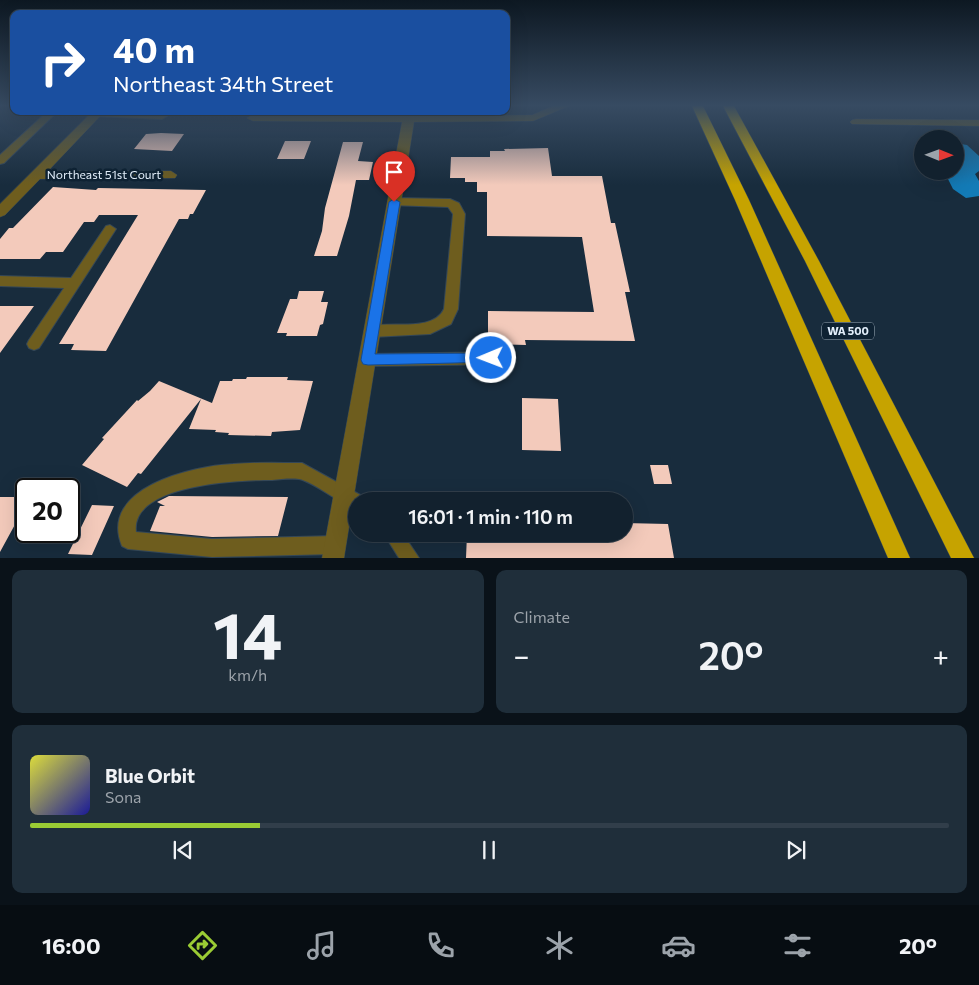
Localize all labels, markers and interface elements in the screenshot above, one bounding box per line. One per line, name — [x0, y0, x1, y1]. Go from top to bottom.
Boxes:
text: 40 m — [113, 27, 195, 70]
icon: right — [30, 30, 95, 95]
text: Northeast 34th Street — [113, 70, 333, 97]
north arrow — [914, 130, 964, 180]
map controls — [914, 130, 964, 180]
pin — [373, 151, 415, 202]
icon: arrive — [380, 158, 408, 186]
street label: Northeast 51st Court — [47, 167, 161, 181]
road number: WA 500 — [822, 322, 874, 340]
position arrow — [464, 331, 516, 383]
speed limit sign: 20 — [15, 478, 80, 543]
text: 16:01 · 1 min · 110 m — [408, 505, 573, 528]
text: 14 — [213, 593, 282, 672]
text: Climate — [514, 607, 570, 626]
text: 20° — [699, 631, 763, 678]
text: − — [514, 638, 529, 672]
text: + — [933, 638, 949, 672]
text: km/h — [228, 665, 267, 684]
text: Blue Orbit — [105, 764, 195, 787]
text: Sona — [105, 787, 141, 806]
icon: previous — [169, 836, 197, 864]
icon: pause — [475, 836, 503, 864]
icon: next — [782, 836, 810, 864]
icon: directions — [185, 928, 220, 963]
icon: music — [304, 928, 339, 963]
icon: phone — [423, 928, 458, 963]
icon: climate — [542, 928, 577, 963]
icon: car — [661, 928, 696, 963]
icon: filters — [780, 928, 815, 963]
text: 16:00 — [42, 932, 101, 959]
text: 20° — [899, 932, 937, 959]

